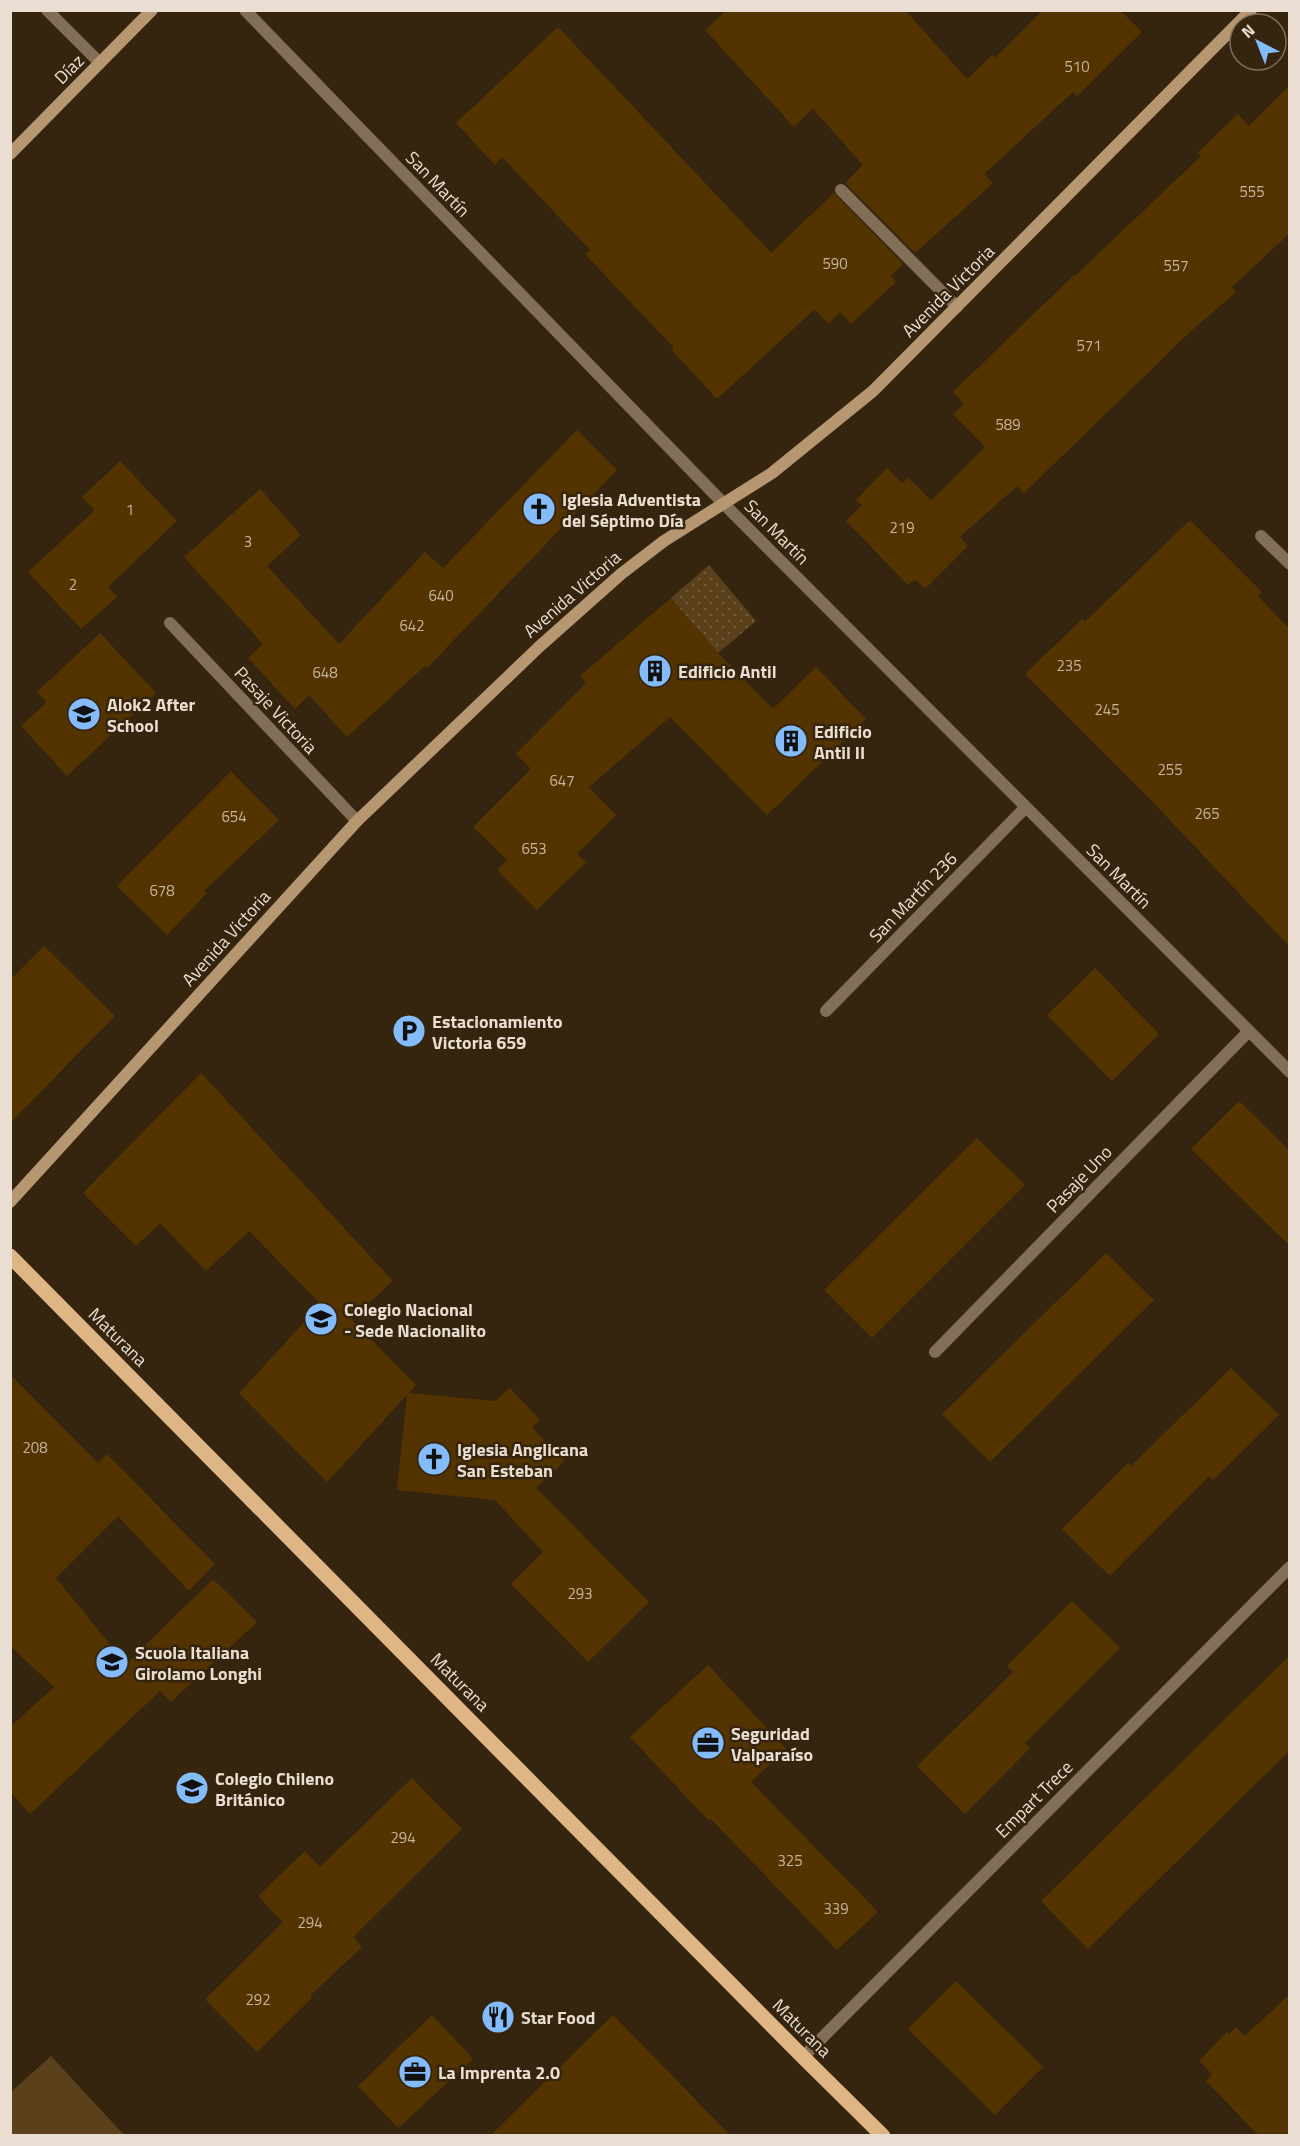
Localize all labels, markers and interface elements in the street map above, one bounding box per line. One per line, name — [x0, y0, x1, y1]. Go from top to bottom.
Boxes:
north arrow — [1228, 12, 1288, 72]
text: N — [1236, 18, 1260, 43]
street label: Díaz — [48, 48, 90, 90]
house number: 510 — [1064, 55, 1090, 78]
street label: San Martín — [400, 145, 476, 223]
house number: 555 — [1239, 180, 1265, 203]
street label: Avenida Victoria — [896, 239, 1000, 343]
house number: 590 — [822, 252, 848, 275]
house number: 557 — [1163, 254, 1189, 277]
house number: 571 — [1076, 334, 1102, 357]
house number: 589 — [995, 413, 1021, 436]
place label: Iglesia Adventista del Séptimo Día — [562, 486, 701, 534]
church icon: Iglesia Adventista del Séptimo Día — [521, 491, 557, 527]
street label: San Martín — [738, 493, 816, 571]
house number: 1 — [126, 498, 134, 521]
house number: 219 — [889, 516, 915, 539]
house number: 3 — [244, 530, 252, 553]
street label: Avenida Victoria — [517, 544, 627, 644]
house number: 2 — [69, 573, 77, 596]
house number: 640 — [428, 584, 454, 607]
house number: 642 — [399, 614, 425, 637]
building icon: Edificio Antil — [637, 653, 673, 689]
house number: 235 — [1056, 654, 1082, 677]
place label: Edificio Antil — [678, 658, 777, 685]
street label: Pasaje Victoria — [228, 660, 324, 760]
house number: 648 — [312, 661, 338, 684]
place label: Alok2 After School — [107, 691, 195, 739]
school or university icon: Alok2 After School — [66, 696, 102, 732]
house number: 245 — [1094, 698, 1120, 721]
place label: Edificio Antil II — [814, 718, 872, 766]
building icon: Edificio Antil II — [773, 723, 809, 759]
house number: 255 — [1157, 758, 1183, 781]
house number: 647 — [549, 769, 575, 792]
house number: 265 — [1194, 802, 1220, 825]
house number: 654 — [221, 805, 247, 828]
house number: 653 — [521, 837, 547, 860]
street label: San Martín — [1080, 837, 1158, 915]
street label: San Martín 236 — [863, 846, 963, 948]
house number: 678 — [149, 879, 175, 902]
street label: Avenida Victoria — [175, 884, 277, 992]
place label: Estacionamiento Victoria 659 — [432, 1008, 563, 1056]
parking icon: Estacionamiento Victoria 659 — [391, 1013, 427, 1049]
street label: Pasaje Uno — [1040, 1139, 1118, 1219]
place label: Colegio Nacional - Sede Nacionalito — [344, 1296, 486, 1344]
street label: Maturana — [82, 1301, 154, 1373]
school or university icon: Colegio Nacional - Sede Nacionalito — [303, 1301, 339, 1337]
house number: 208 — [22, 1436, 48, 1459]
place label: Iglesia Anglicana San Esteban — [457, 1436, 588, 1484]
church icon: Iglesia Anglicana San Esteban — [416, 1441, 452, 1477]
house number: 293 — [567, 1582, 593, 1605]
place label: Scuola Italiana Girolamo Longhi — [135, 1639, 262, 1687]
school or university icon: Scuola Italiana Girolamo Longhi — [94, 1644, 130, 1680]
street label: Maturana — [424, 1646, 496, 1718]
place label: Seguridad Valparaíso — [731, 1720, 813, 1768]
office icon: Seguridad Valparaíso — [690, 1725, 726, 1761]
street label: Empart Trece — [989, 1754, 1079, 1844]
place label: Colegio Chileno Británico — [215, 1765, 334, 1813]
school or university icon: Colegio Chileno Británico — [174, 1770, 210, 1806]
house number: 294 — [390, 1826, 416, 1849]
house number: 325 — [777, 1849, 803, 1872]
house number: 339 — [823, 1897, 849, 1920]
house number: 294 — [297, 1911, 323, 1934]
house number: 292 — [245, 1988, 271, 2011]
street label: Maturana — [766, 1992, 838, 2064]
restaurant icon: Star Food — [480, 1999, 516, 2035]
place label: Star Food — [521, 2004, 595, 2031]
office icon: La Imprenta 2.0 — [397, 2054, 433, 2090]
place label: La Imprenta 2.0 — [438, 2059, 560, 2086]

